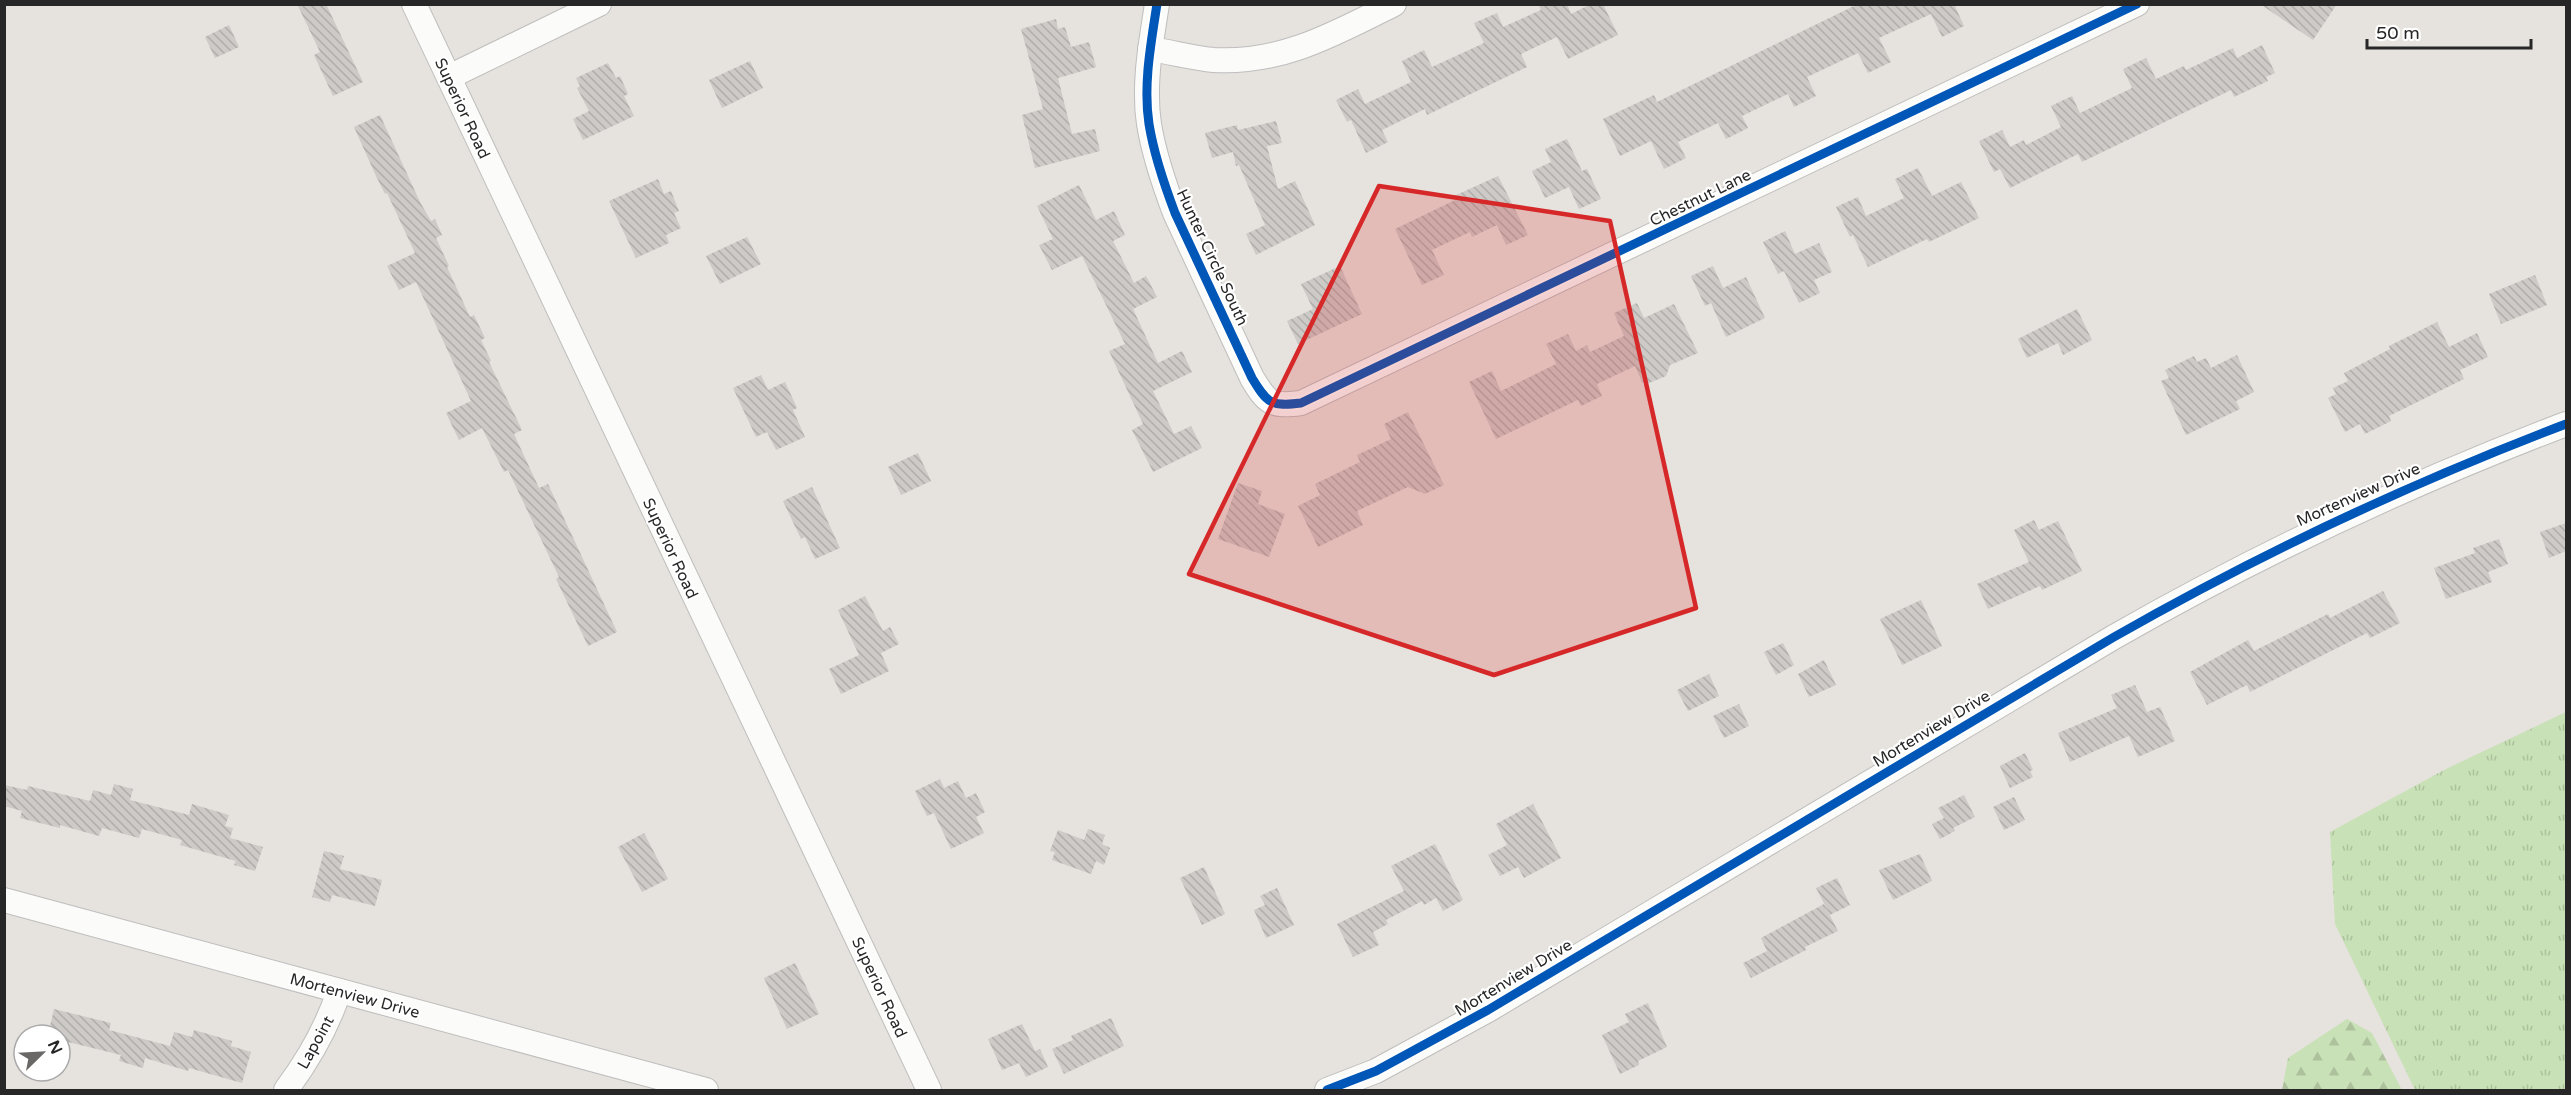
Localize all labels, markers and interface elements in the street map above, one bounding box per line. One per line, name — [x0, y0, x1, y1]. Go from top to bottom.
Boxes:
scale bar — [2367, 12, 2530, 50]
text: 50 m — [2376, 22, 2420, 44]
street label: Superior Road — [430, 55, 494, 162]
street label: Chestnut Lane — [1646, 165, 1754, 231]
street label: Hunter Circle South — [1172, 186, 1253, 329]
street label: Mortenview Drive — [2293, 459, 2423, 531]
street label: Superior Road — [638, 495, 702, 602]
street label: Mortenview Drive — [1869, 686, 1994, 772]
street label: Superior Road — [847, 934, 911, 1041]
street label: Mortenview Drive — [1451, 935, 1576, 1021]
street label: Mortenview Drive — [288, 969, 422, 1023]
street label: Lapoint — [293, 1012, 339, 1073]
north arrow — [12, 1023, 72, 1083]
text: N — [43, 1037, 67, 1057]

